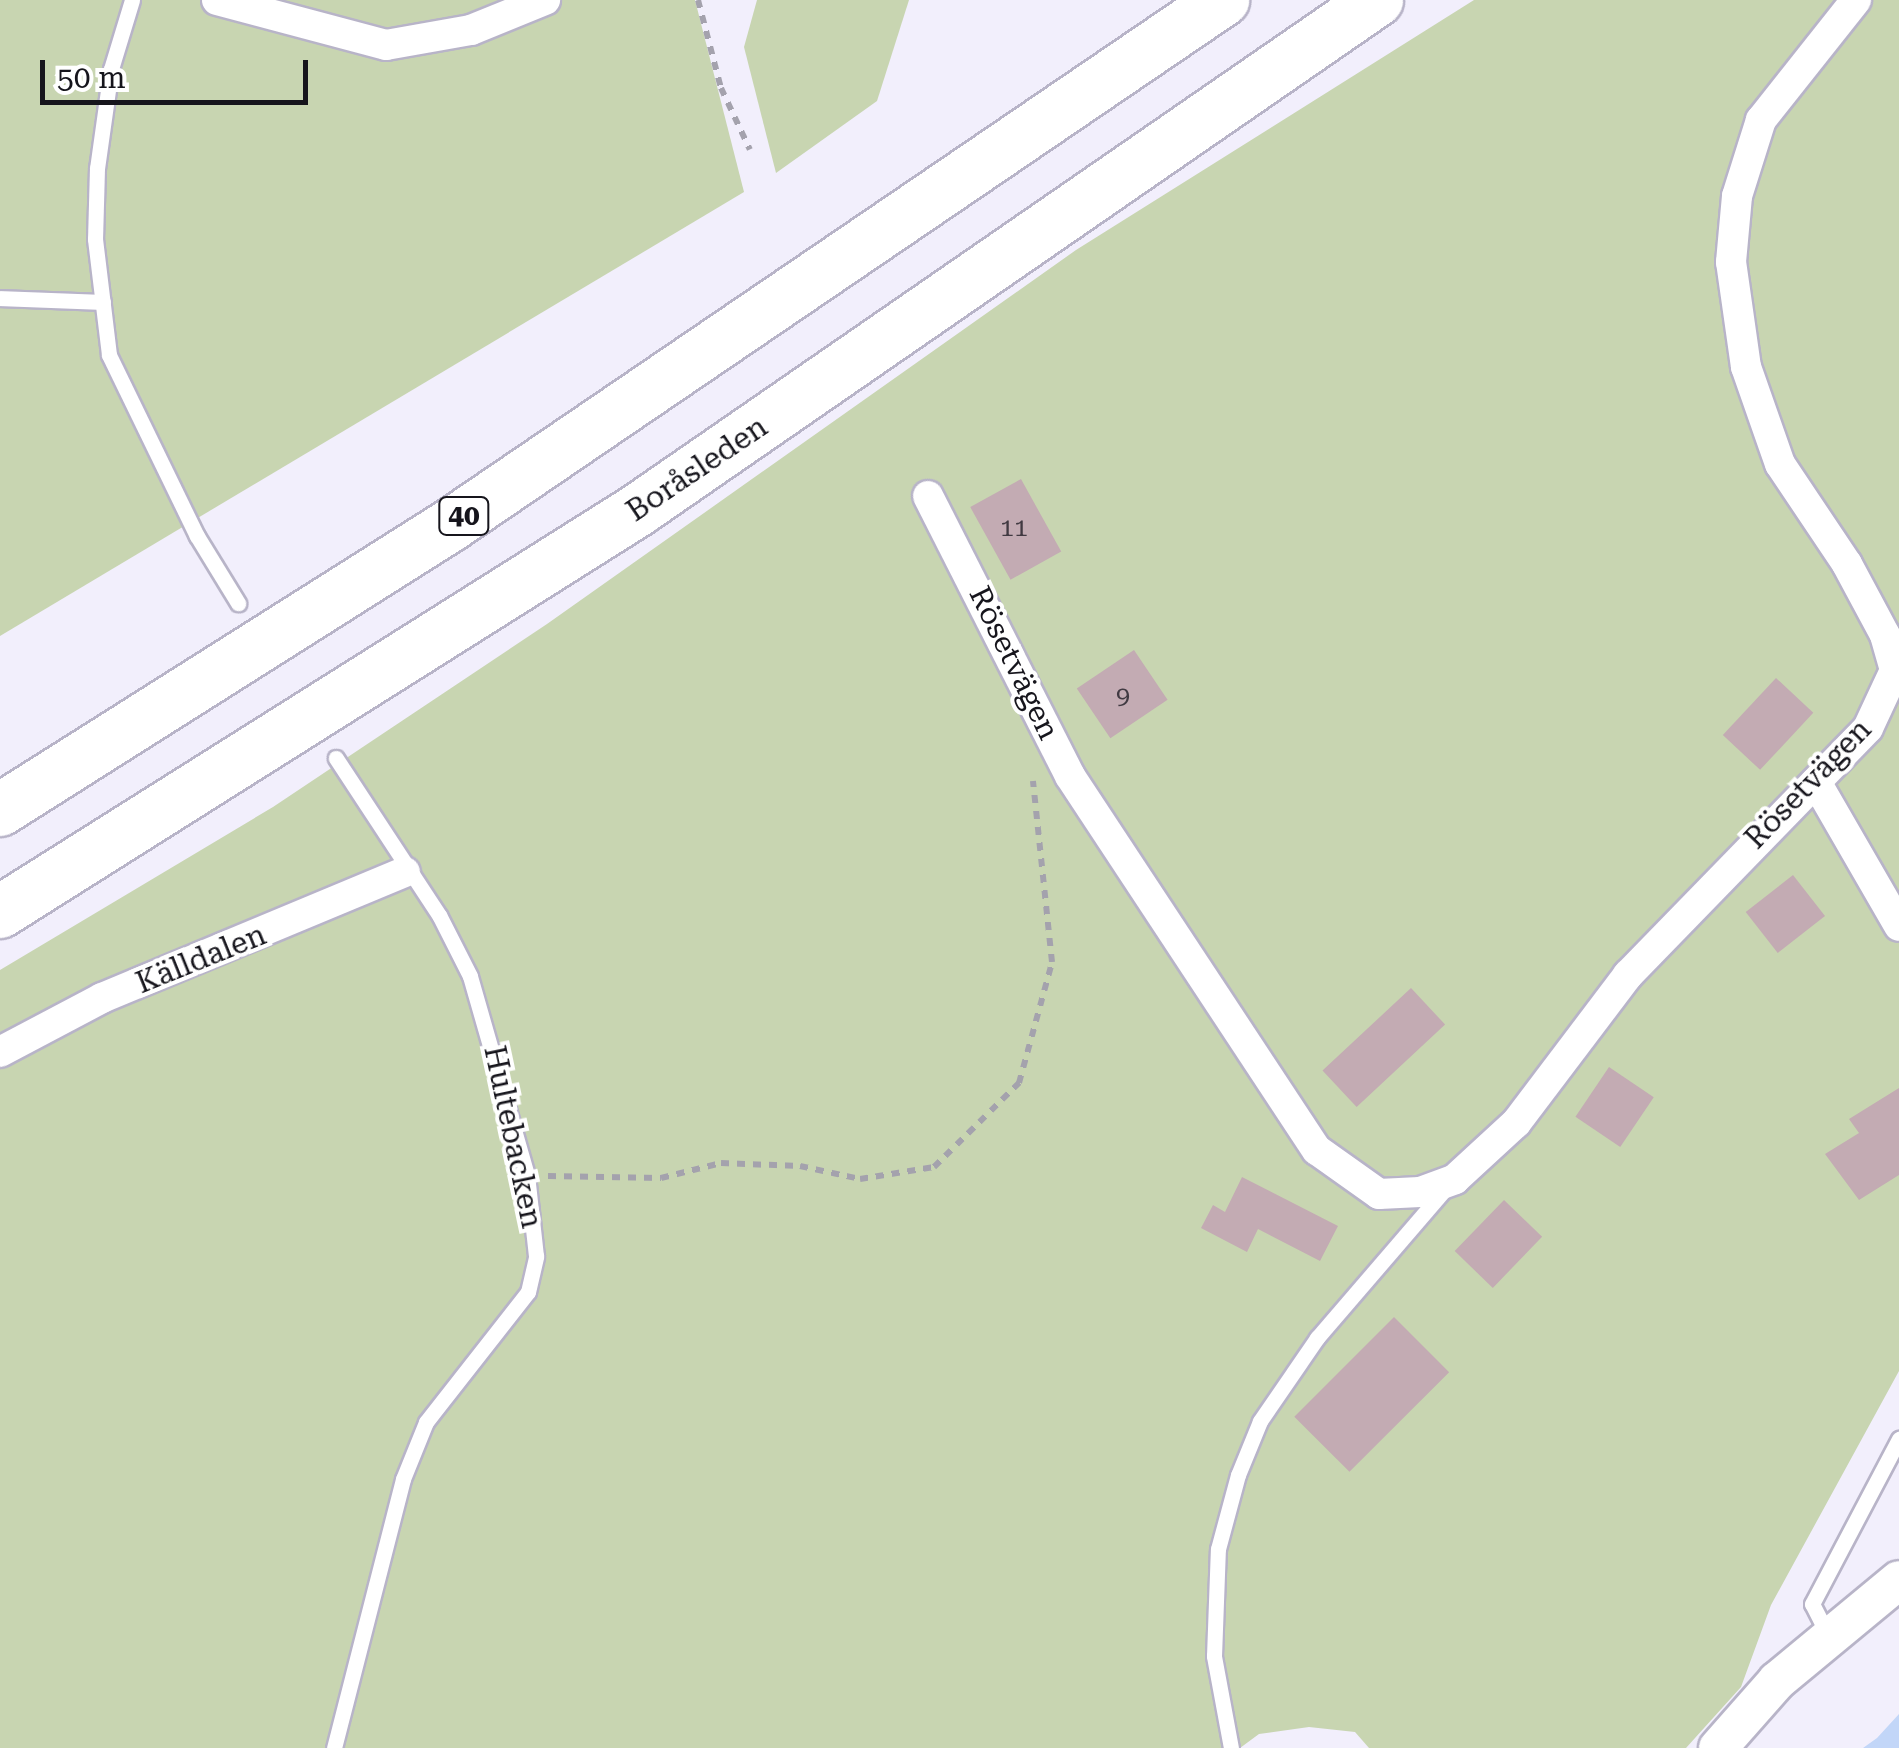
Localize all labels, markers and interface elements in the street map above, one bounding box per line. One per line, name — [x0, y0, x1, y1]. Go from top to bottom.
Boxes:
scale bar — [45, 40, 312, 102]
text: 50 m — [57, 60, 126, 95]
street label: Boråsleden — [620, 409, 774, 529]
road number: 40 — [436, 493, 492, 539]
house number: 11 — [1000, 513, 1028, 543]
street label: Rösetvägen — [961, 581, 1067, 745]
house number: 9 — [1116, 681, 1130, 711]
street label: Rösetvägen — [1737, 712, 1879, 856]
street label: Källdalen — [131, 917, 271, 1001]
street label: Hultebacken — [476, 1042, 550, 1232]

